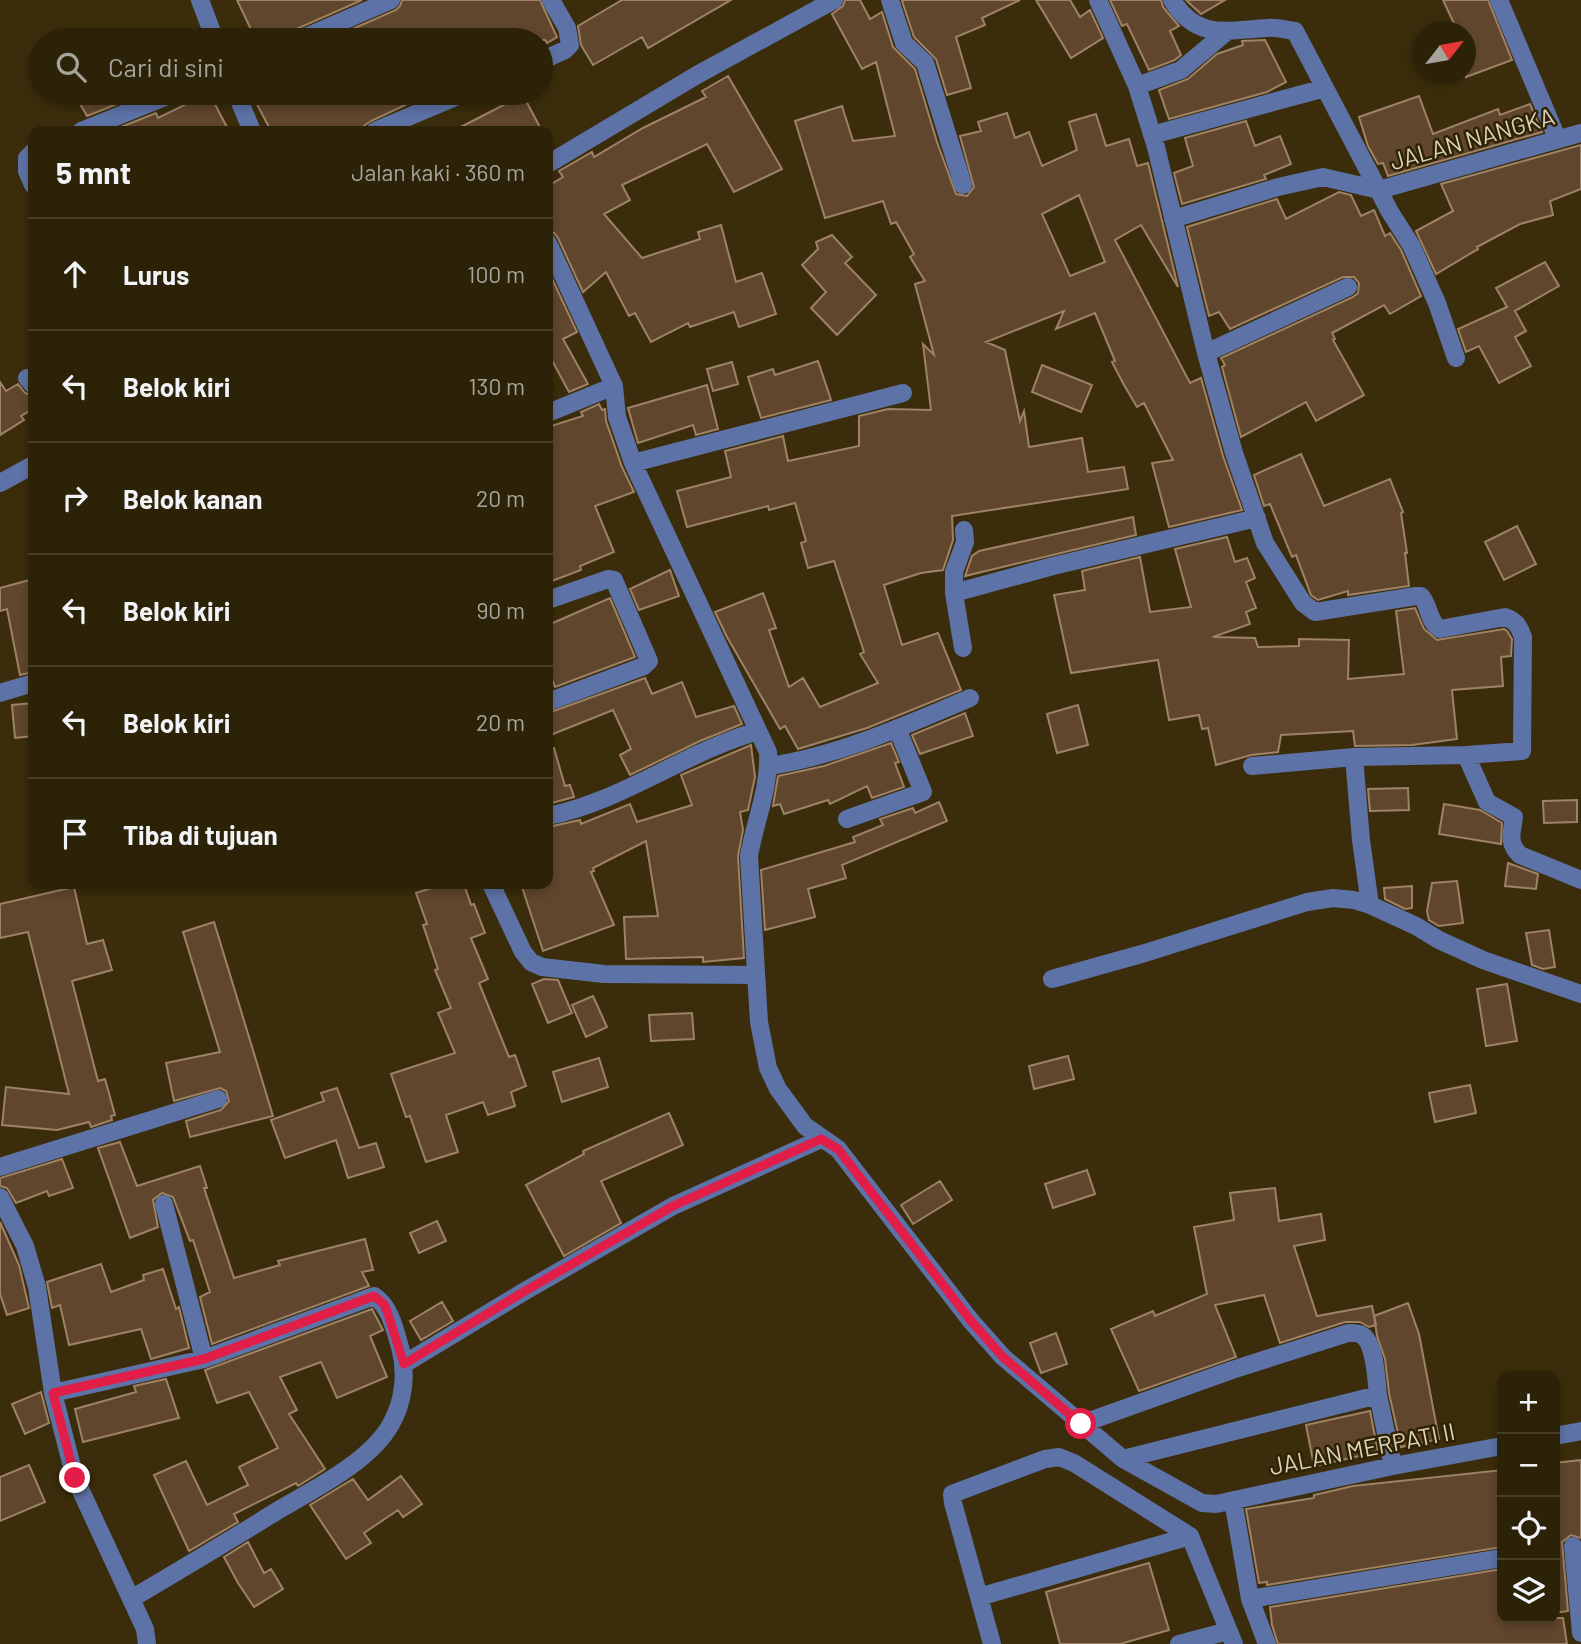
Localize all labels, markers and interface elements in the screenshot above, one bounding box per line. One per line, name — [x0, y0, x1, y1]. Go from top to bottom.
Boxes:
north arrow — [1413, 21, 1476, 84]
search box — [28, 28, 553, 105]
icon: search — [52, 48, 90, 86]
text: Cari di sini — [108, 51, 224, 82]
street label: JALAN NANGKA — [1386, 101, 1558, 175]
text: 5 mnt — [56, 154, 131, 190]
text: Jalan kaki · 360 m — [351, 158, 525, 186]
icon: ahead — [56, 255, 94, 293]
text: Lurus — [123, 259, 189, 290]
text: 100 m — [467, 260, 525, 288]
icon: left — [56, 367, 94, 405]
text: Belok kiri — [123, 371, 230, 402]
text: 130 m — [468, 372, 525, 400]
icon: right — [56, 479, 94, 517]
text: Belok kanan — [123, 483, 262, 514]
text: 20 m — [476, 484, 525, 512]
icon: left — [56, 591, 94, 629]
text: Belok kiri — [123, 595, 230, 626]
text: 90 m — [476, 596, 525, 624]
icon: left — [56, 703, 94, 741]
text: Belok kiri — [123, 707, 230, 738]
text: 20 m — [476, 708, 525, 736]
icon: arrive — [56, 815, 94, 853]
text: Tiba di tujuan — [123, 819, 278, 850]
map controls — [1497, 1371, 1560, 1623]
button: + — [1497, 1371, 1560, 1434]
route start — [1065, 1408, 1096, 1439]
street label: JALAN MERPATI II — [1267, 1416, 1457, 1480]
button: − — [1497, 1434, 1560, 1497]
route end — [59, 1462, 90, 1493]
button: locate — [1497, 1497, 1560, 1560]
button: layers — [1497, 1560, 1560, 1623]

